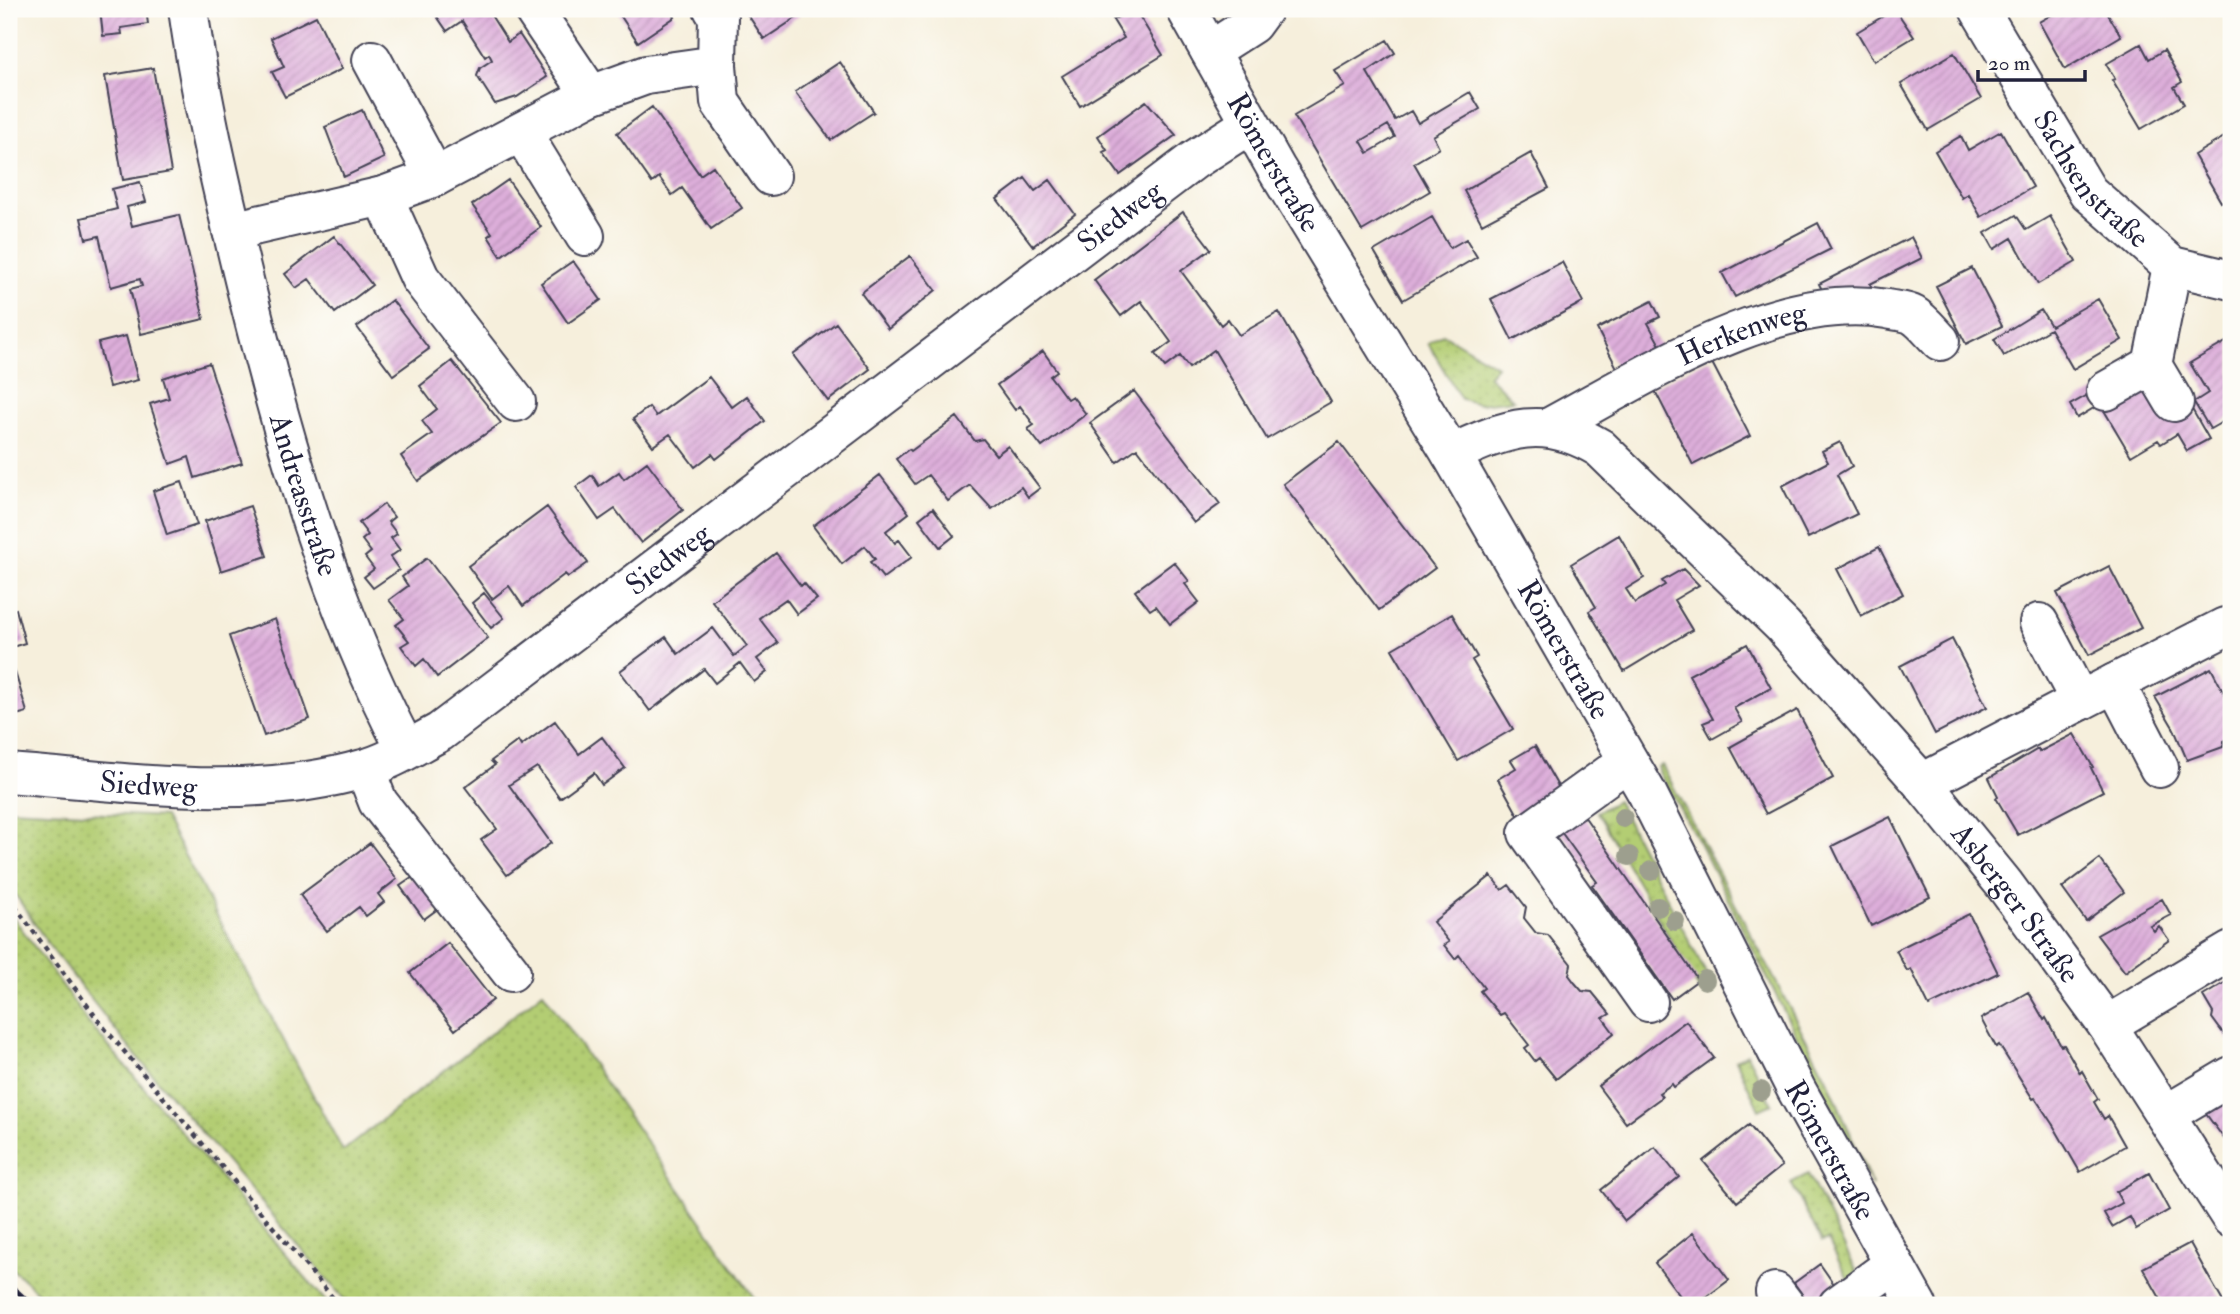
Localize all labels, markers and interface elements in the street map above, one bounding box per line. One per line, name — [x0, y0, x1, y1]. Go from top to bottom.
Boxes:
scale bar — [1978, 38, 2084, 82]
text: 20 m — [1988, 50, 2030, 77]
street label: Römerstraße — [1219, 87, 1329, 239]
street label: Sachsenstraße — [2025, 104, 2157, 256]
street label: Siedweg — [1070, 171, 1171, 260]
street label: Herkenweg — [1671, 293, 1811, 374]
street label: Andreasstraße — [261, 409, 347, 581]
street label: Siedweg — [618, 514, 719, 603]
street label: Römerstraße — [1509, 573, 1619, 726]
street label: Siedweg — [98, 763, 199, 806]
street label: Asberger Straße — [1943, 815, 2089, 990]
street label: Römerstraße — [1776, 1074, 1884, 1227]

